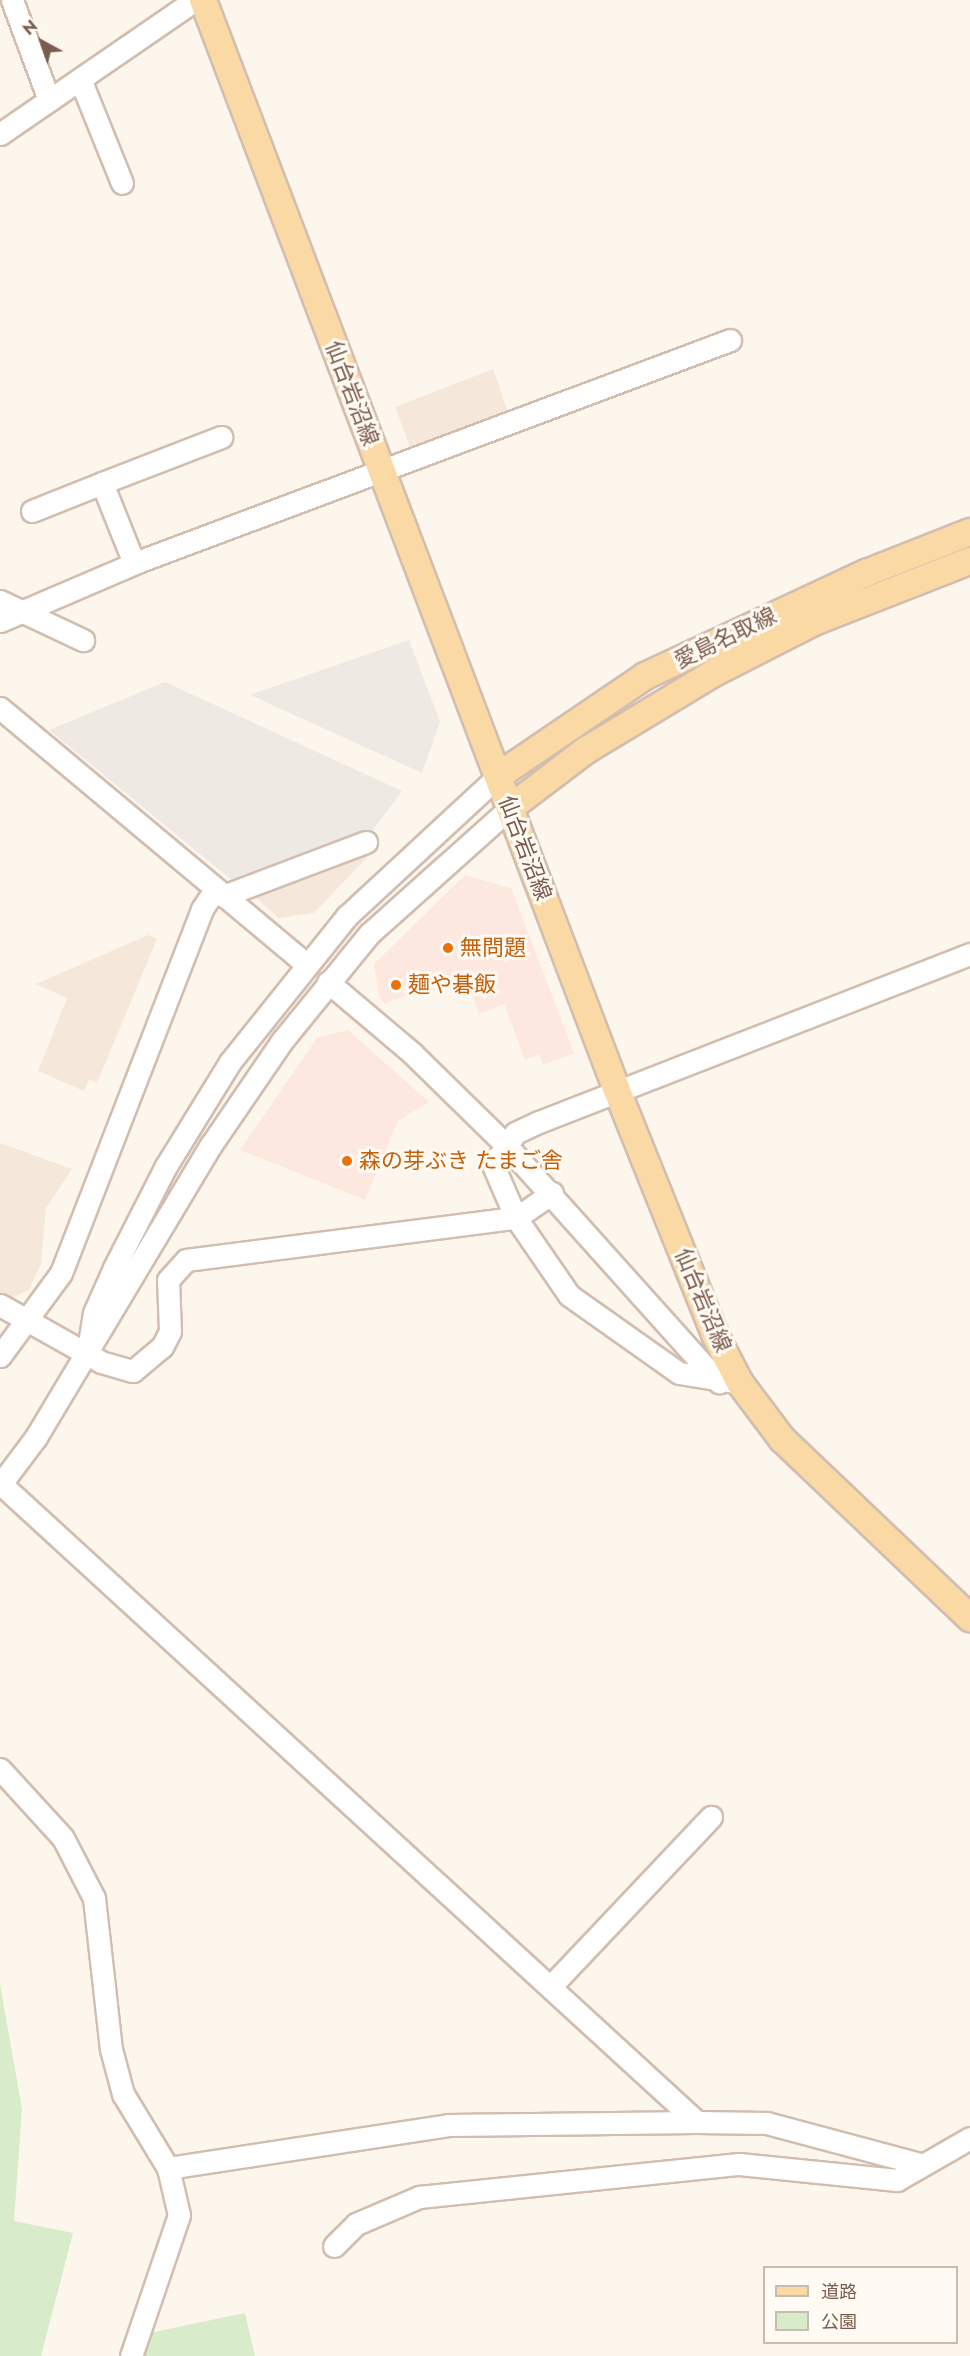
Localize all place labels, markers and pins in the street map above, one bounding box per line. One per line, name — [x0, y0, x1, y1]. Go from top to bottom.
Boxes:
place label: 無問題 — [460, 935, 526, 961]
marker: 無問題 — [441, 941, 455, 955]
place label: 麺や碁飯 — [408, 972, 496, 998]
marker: 麺や碁飯 — [389, 978, 403, 992]
place label: 森の芽ぶき たまご舎 — [359, 1148, 564, 1174]
marker: 森の芽ぶき たまご舎 — [340, 1154, 354, 1168]

